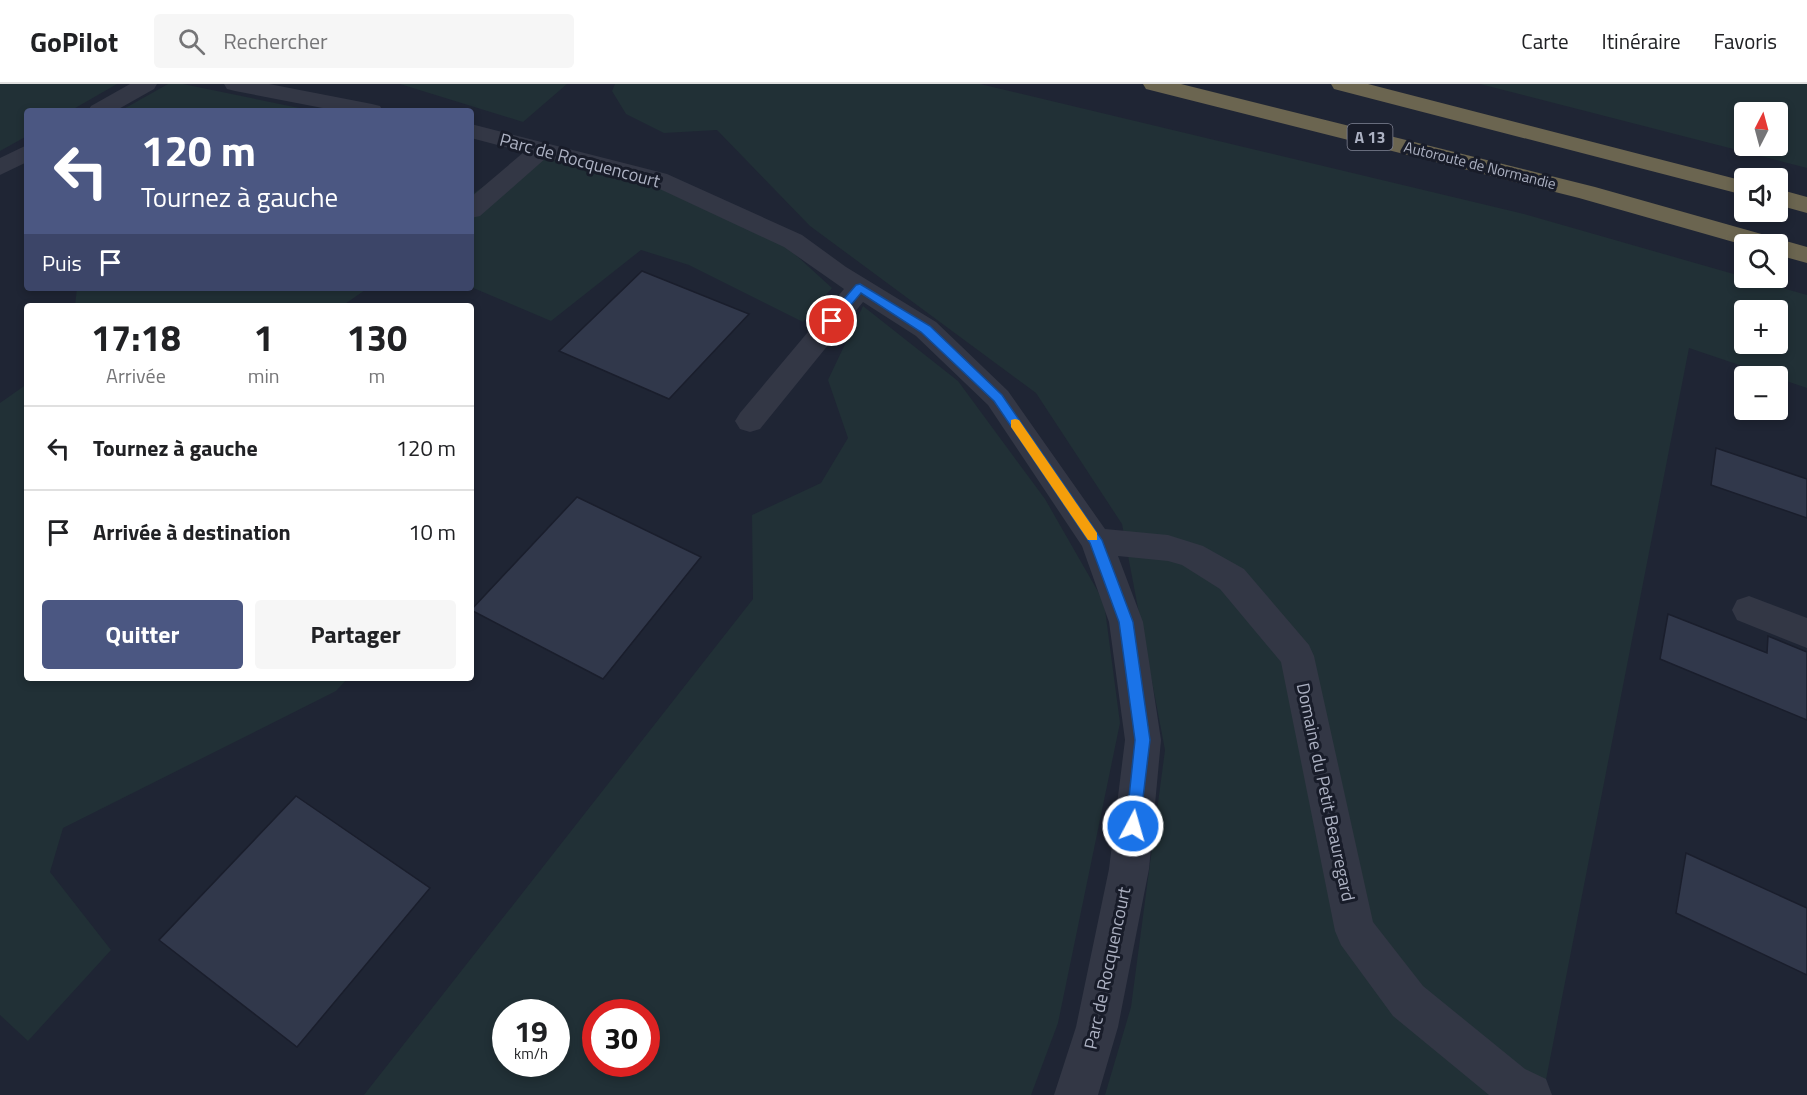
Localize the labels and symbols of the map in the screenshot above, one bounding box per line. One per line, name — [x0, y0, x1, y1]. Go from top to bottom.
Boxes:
north arrow — [1734, 102, 1788, 156]
road number: A 13 — [1348, 124, 1392, 150]
street label: Parc de Rocquencourt — [497, 126, 664, 195]
street label: Autoroute de Normandie — [1402, 135, 1558, 195]
pin — [806, 295, 857, 346]
street label: Domaine du Petit Beauregard — [1290, 680, 1362, 904]
position arrow — [1101, 794, 1165, 858]
street label: Parc de Rocquencourt — [1077, 884, 1138, 1052]
speed limit sign: 30 — [582, 999, 660, 1077]

